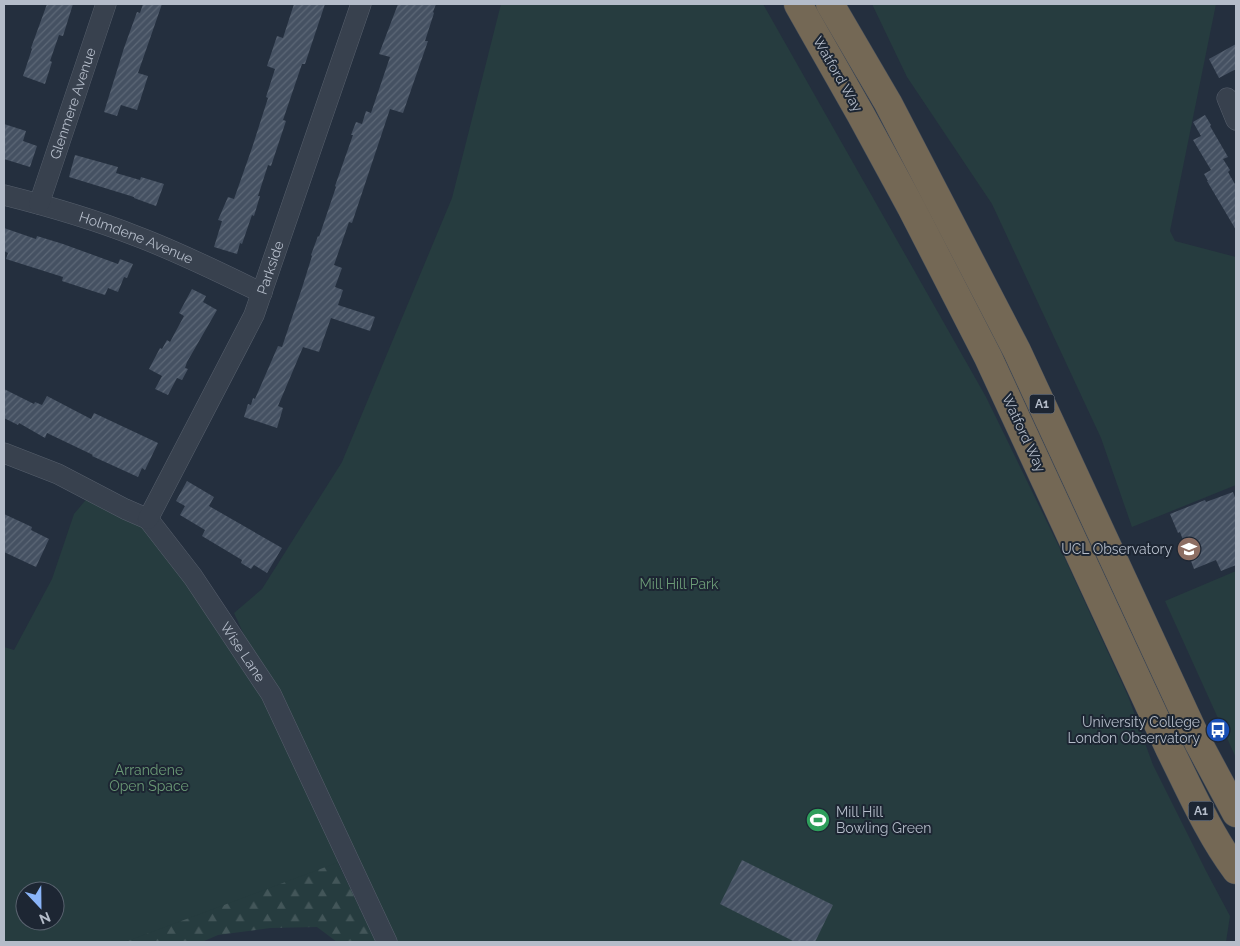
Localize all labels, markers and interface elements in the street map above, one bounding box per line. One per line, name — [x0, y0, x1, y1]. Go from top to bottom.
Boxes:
street label: Watford Way — [810, 33, 866, 115]
street label: Glenmere Avenue — [47, 46, 99, 161]
street label: Holmdene Avenue — [77, 208, 196, 267]
street label: Parkside — [254, 239, 287, 296]
street label: Watford Way — [999, 391, 1049, 475]
road number: A1 — [1030, 394, 1054, 414]
school or university icon: UCL Observatory — [1176, 536, 1202, 562]
place label: UCL Observatory — [1061, 541, 1172, 557]
park label: Mill Hill Park — [640, 576, 719, 592]
street label: Wise Lane — [217, 619, 269, 685]
place label: University College London Observatory — [1067, 714, 1200, 746]
bus stop icon: University College London Observatory — [1205, 717, 1231, 743]
park label: Arrandene Open Space — [109, 762, 189, 794]
road number: A1 — [1188, 801, 1214, 820]
place label: Mill Hill Bowling Green — [836, 804, 931, 836]
sports icon: Mill Hill Bowling Green — [805, 807, 831, 833]
north arrow — [15, 881, 65, 931]
text: N — [37, 909, 53, 927]

